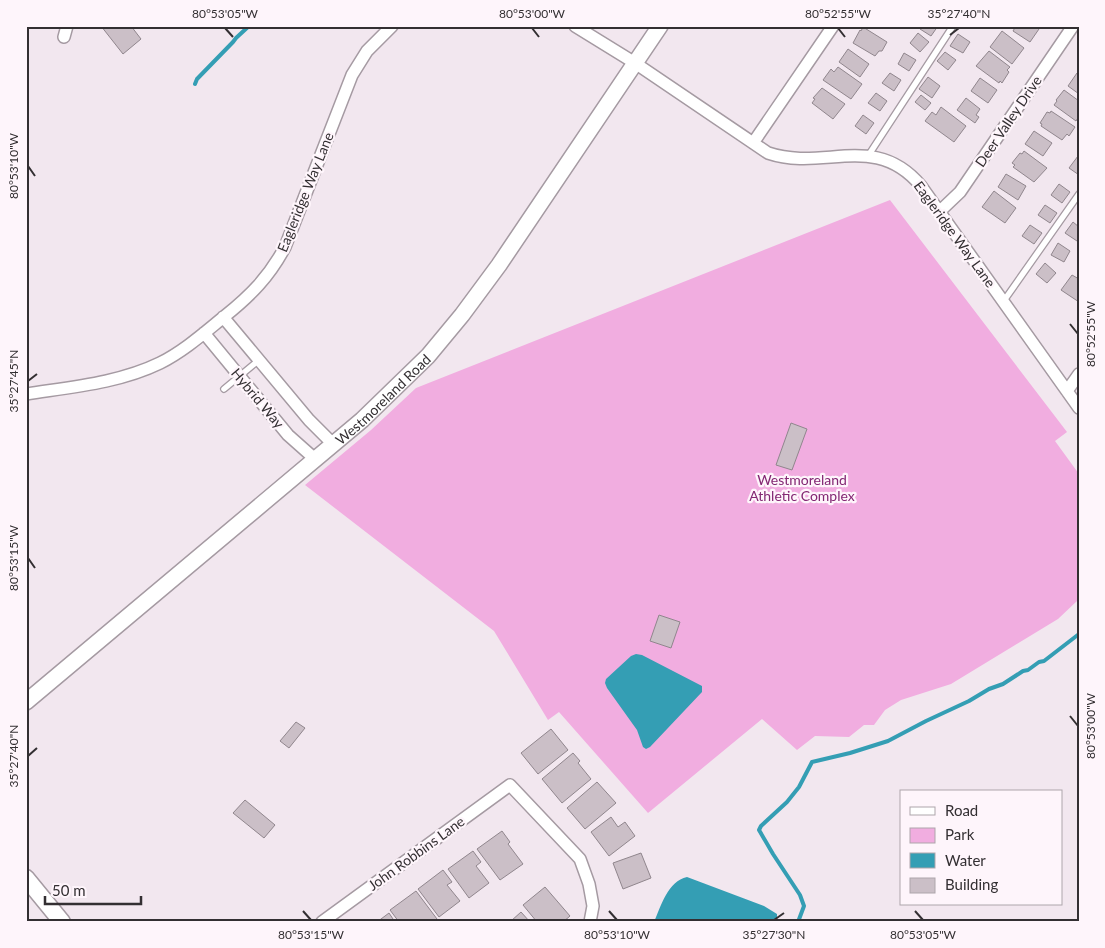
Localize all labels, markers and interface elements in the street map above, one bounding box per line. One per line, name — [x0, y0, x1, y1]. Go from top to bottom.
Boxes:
text: 80°53'05"W — [192, 6, 259, 21]
text: 80°53'00"W — [499, 6, 566, 21]
text: 80°52'55"W — [805, 6, 872, 21]
text: 35°27'40"N — [928, 6, 990, 21]
street label: Deer Valley Drive — [971, 72, 1045, 170]
street label: Eagleridge Way Lane — [273, 130, 337, 254]
text: 80°53'10"W — [6, 132, 21, 199]
street label: Eagleridge Way Lane — [911, 177, 999, 291]
text: 80°52'55"W — [1083, 300, 1098, 367]
text: 35°27'45"N — [6, 350, 21, 412]
street label: Westmoreland Road — [331, 350, 434, 448]
street label: Hybrid Way — [228, 365, 288, 432]
park label: Westmoreland Athletic Complex — [749, 471, 855, 504]
text: 80°53'15"W — [6, 524, 21, 591]
text: 80°53'00"W — [1083, 692, 1098, 759]
text: 35°27'40"N — [6, 725, 21, 787]
legend — [900, 790, 1062, 906]
text: Road — [945, 801, 978, 819]
street label: John Robbins Lane — [365, 812, 467, 894]
text: Park — [945, 825, 975, 843]
text: Water — [945, 851, 986, 869]
scale bar — [45, 873, 141, 905]
text: Building — [945, 875, 998, 893]
text: 50 m — [52, 881, 86, 899]
text: 80°53'15"W — [278, 927, 345, 942]
text: 80°53'10"W — [584, 927, 651, 942]
text: 35°27'30"N — [743, 927, 805, 942]
text: 80°53'05"W — [890, 927, 957, 942]

